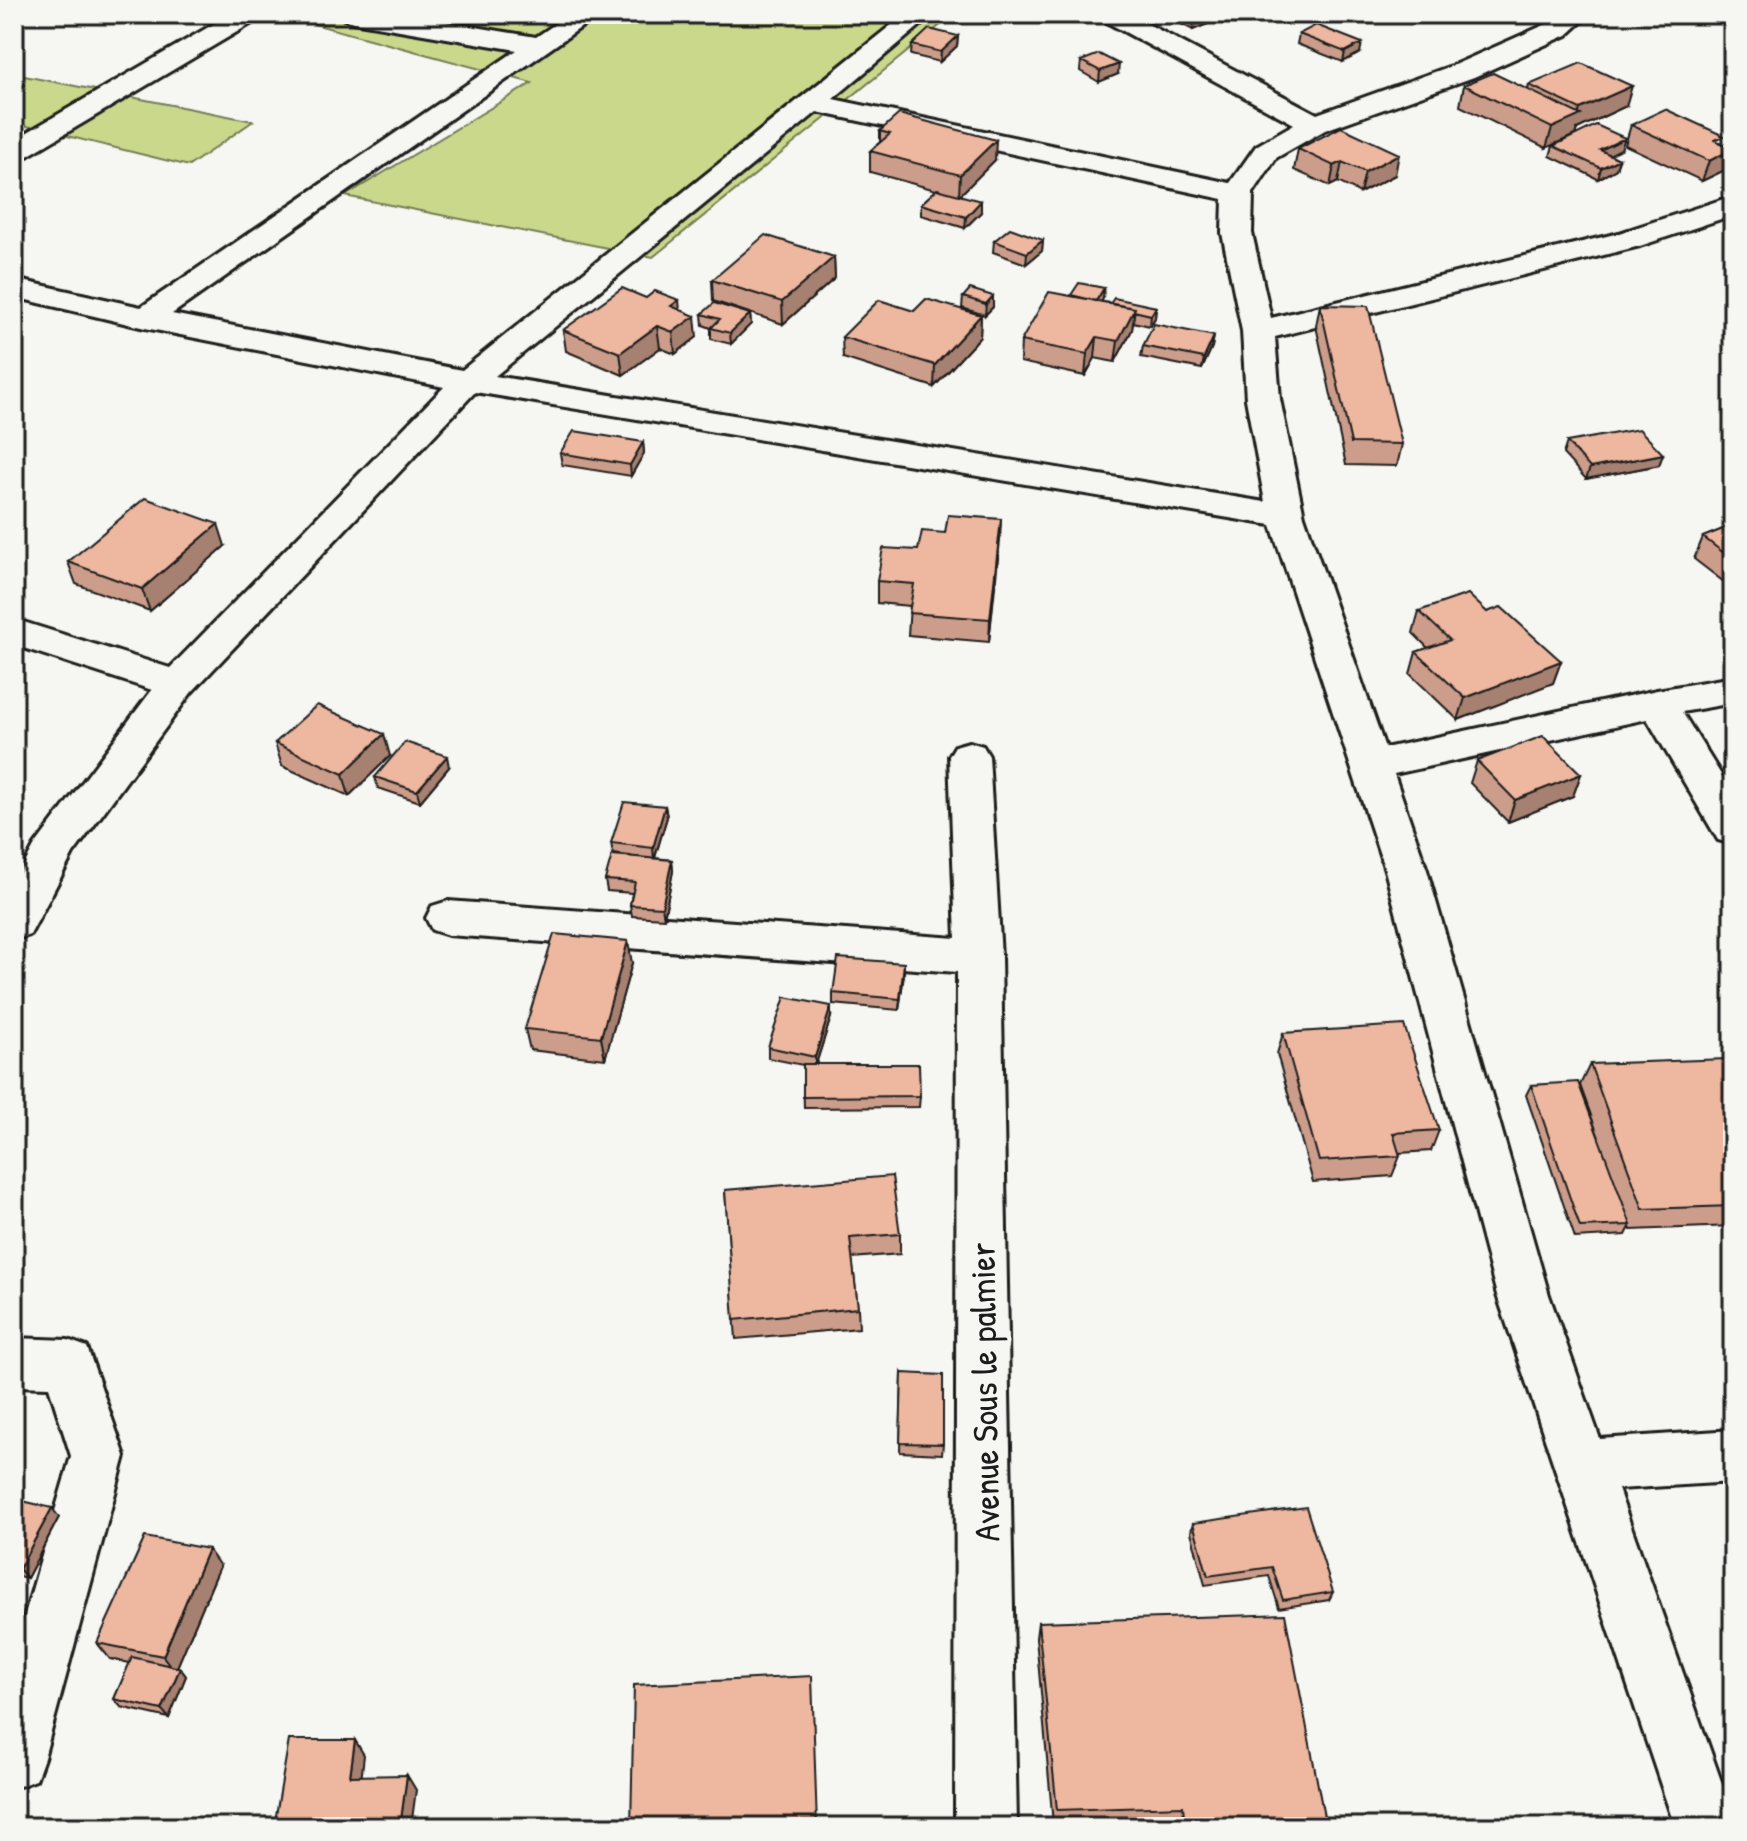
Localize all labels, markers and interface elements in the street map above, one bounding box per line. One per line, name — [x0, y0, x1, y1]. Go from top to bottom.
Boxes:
street label: Avenue Sous le palmier — [956, 1242, 1011, 1542]

